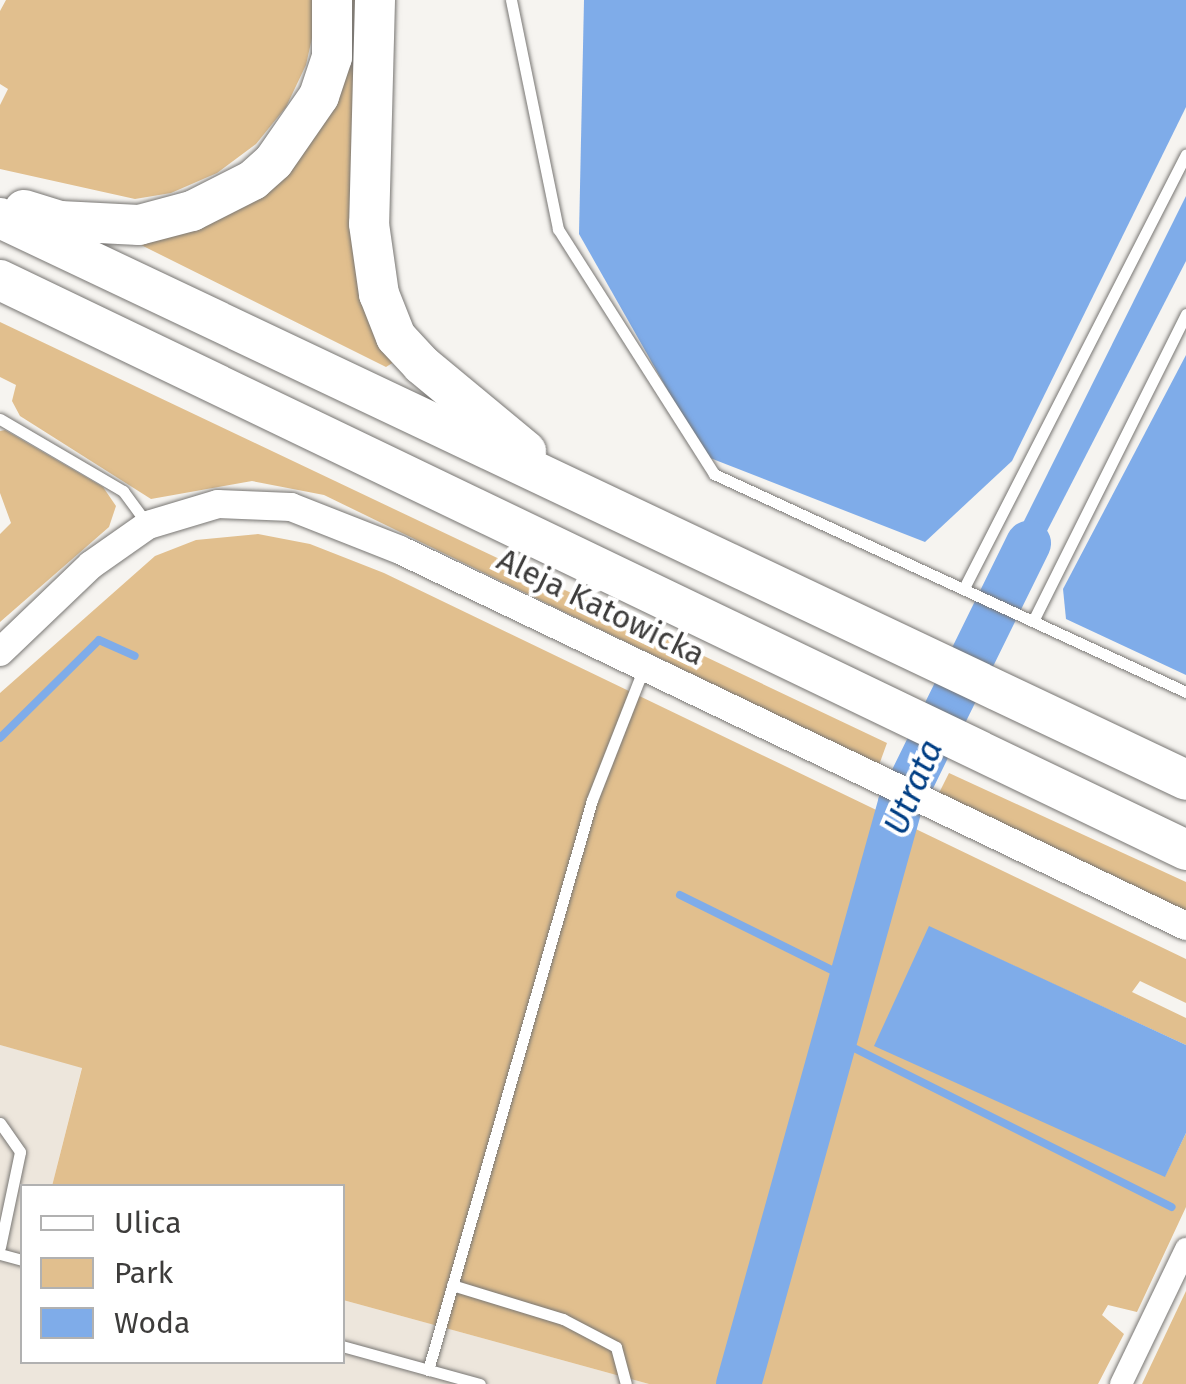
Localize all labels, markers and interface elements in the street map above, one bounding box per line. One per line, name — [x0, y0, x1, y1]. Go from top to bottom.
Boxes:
street label: Aleja Katowicka — [491, 540, 711, 674]
water label: Utrata — [874, 733, 952, 841]
legend — [20, 1184, 345, 1364]
text: Ulica — [114, 1205, 181, 1241]
text: Park — [114, 1255, 173, 1291]
text: Woda — [114, 1305, 190, 1341]

